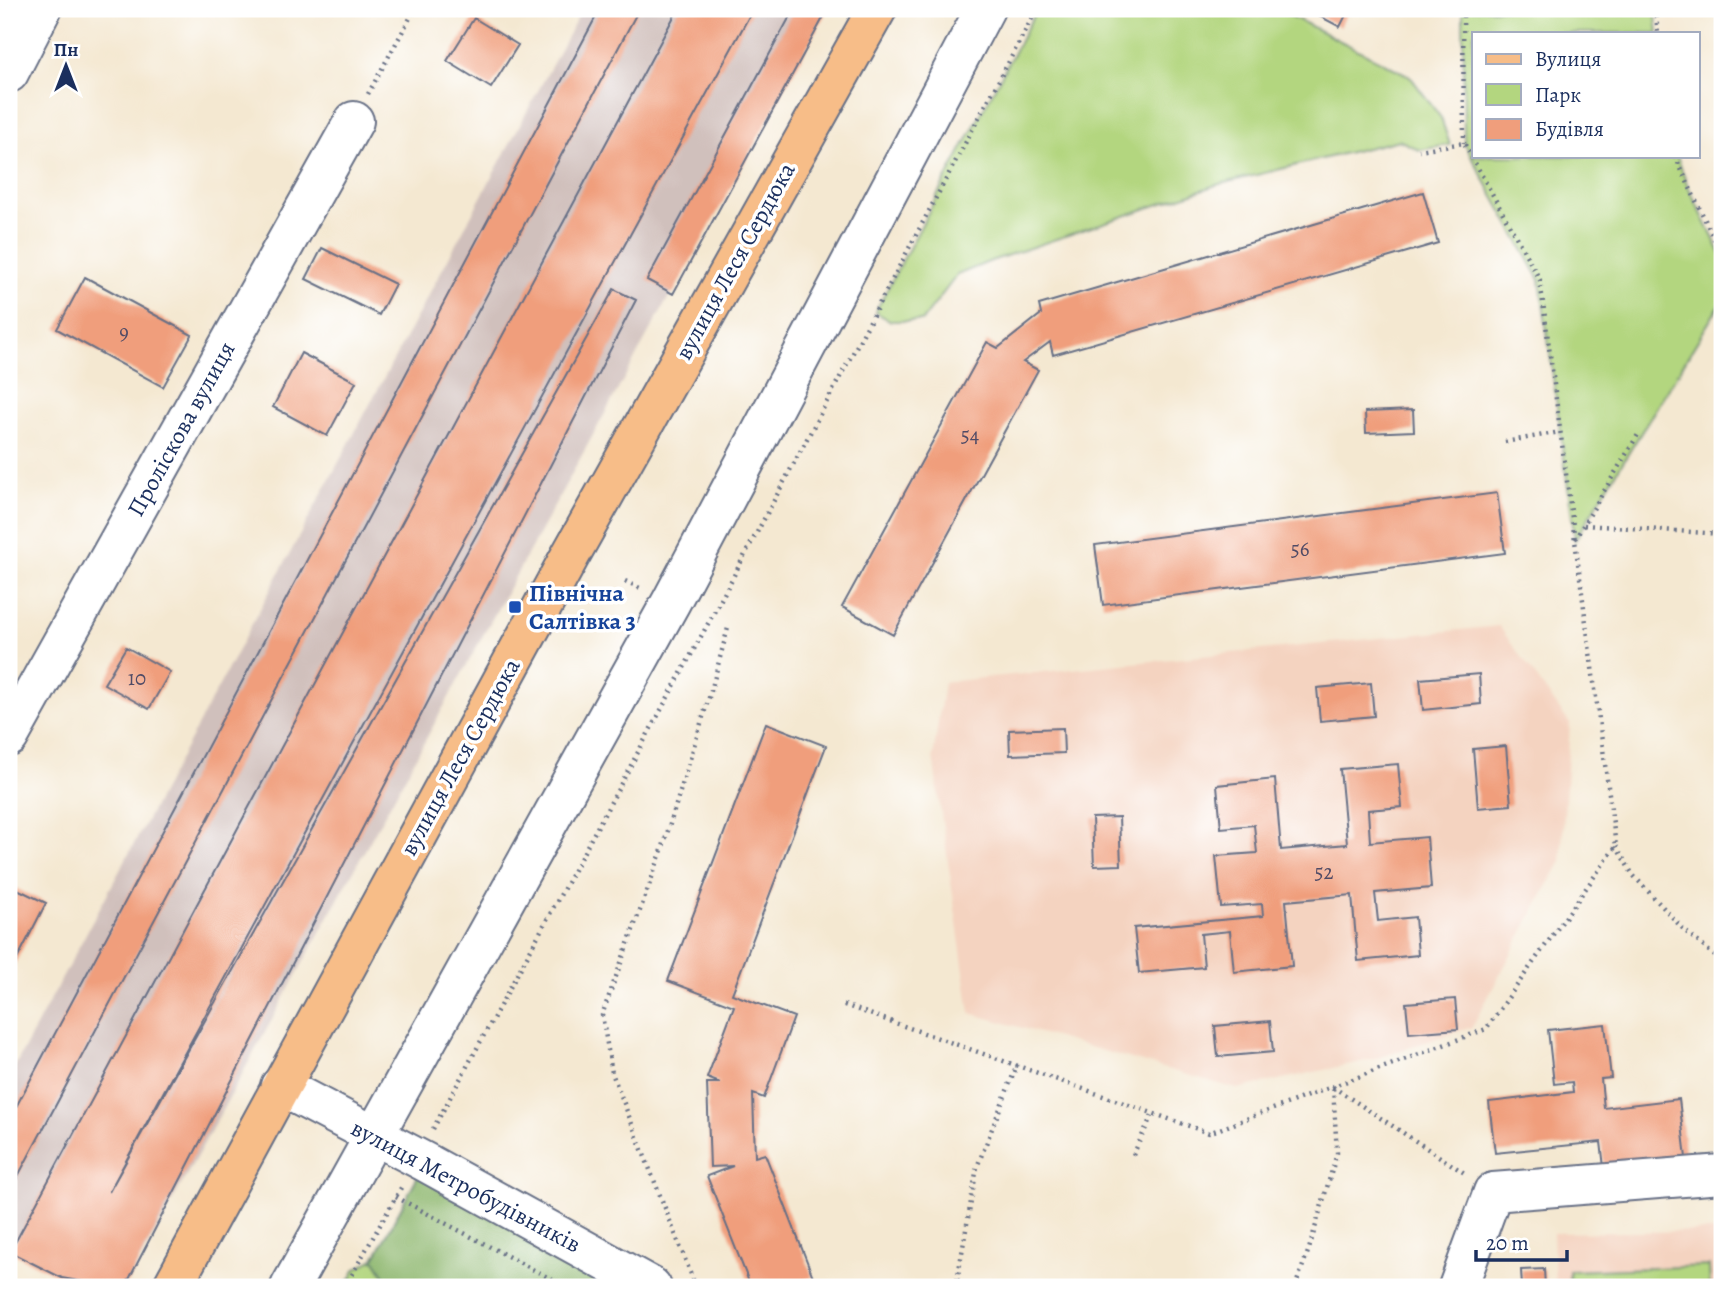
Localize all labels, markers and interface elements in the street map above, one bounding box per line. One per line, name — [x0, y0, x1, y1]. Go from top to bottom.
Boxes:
north arrow — [32, 32, 102, 102]
legend — [1472, 32, 1700, 158]
text: Пн — [54, 37, 78, 63]
text: Вулиця — [1535, 45, 1601, 73]
text: Парк — [1535, 81, 1581, 109]
text: Будівля — [1535, 115, 1604, 143]
street label: вулиця Леся Сердюка — [667, 157, 803, 365]
house number: 9 — [119, 318, 129, 346]
street label: Проліскова вулиця — [120, 336, 242, 522]
house number: 54 — [961, 421, 979, 449]
house number: 56 — [1291, 535, 1310, 563]
place label: Північна Салтівка 3 — [529, 577, 636, 637]
marker: Північна Салтівка 3 — [507, 599, 523, 615]
street label: вулиця Леся Сердюка — [392, 653, 528, 861]
house number: 10 — [128, 664, 146, 692]
house number: 52 — [1314, 858, 1334, 886]
street label: вулиця Метробудівників — [346, 1112, 586, 1260]
scale bar — [1476, 1219, 1566, 1263]
text: 20 m — [1486, 1229, 1529, 1257]

